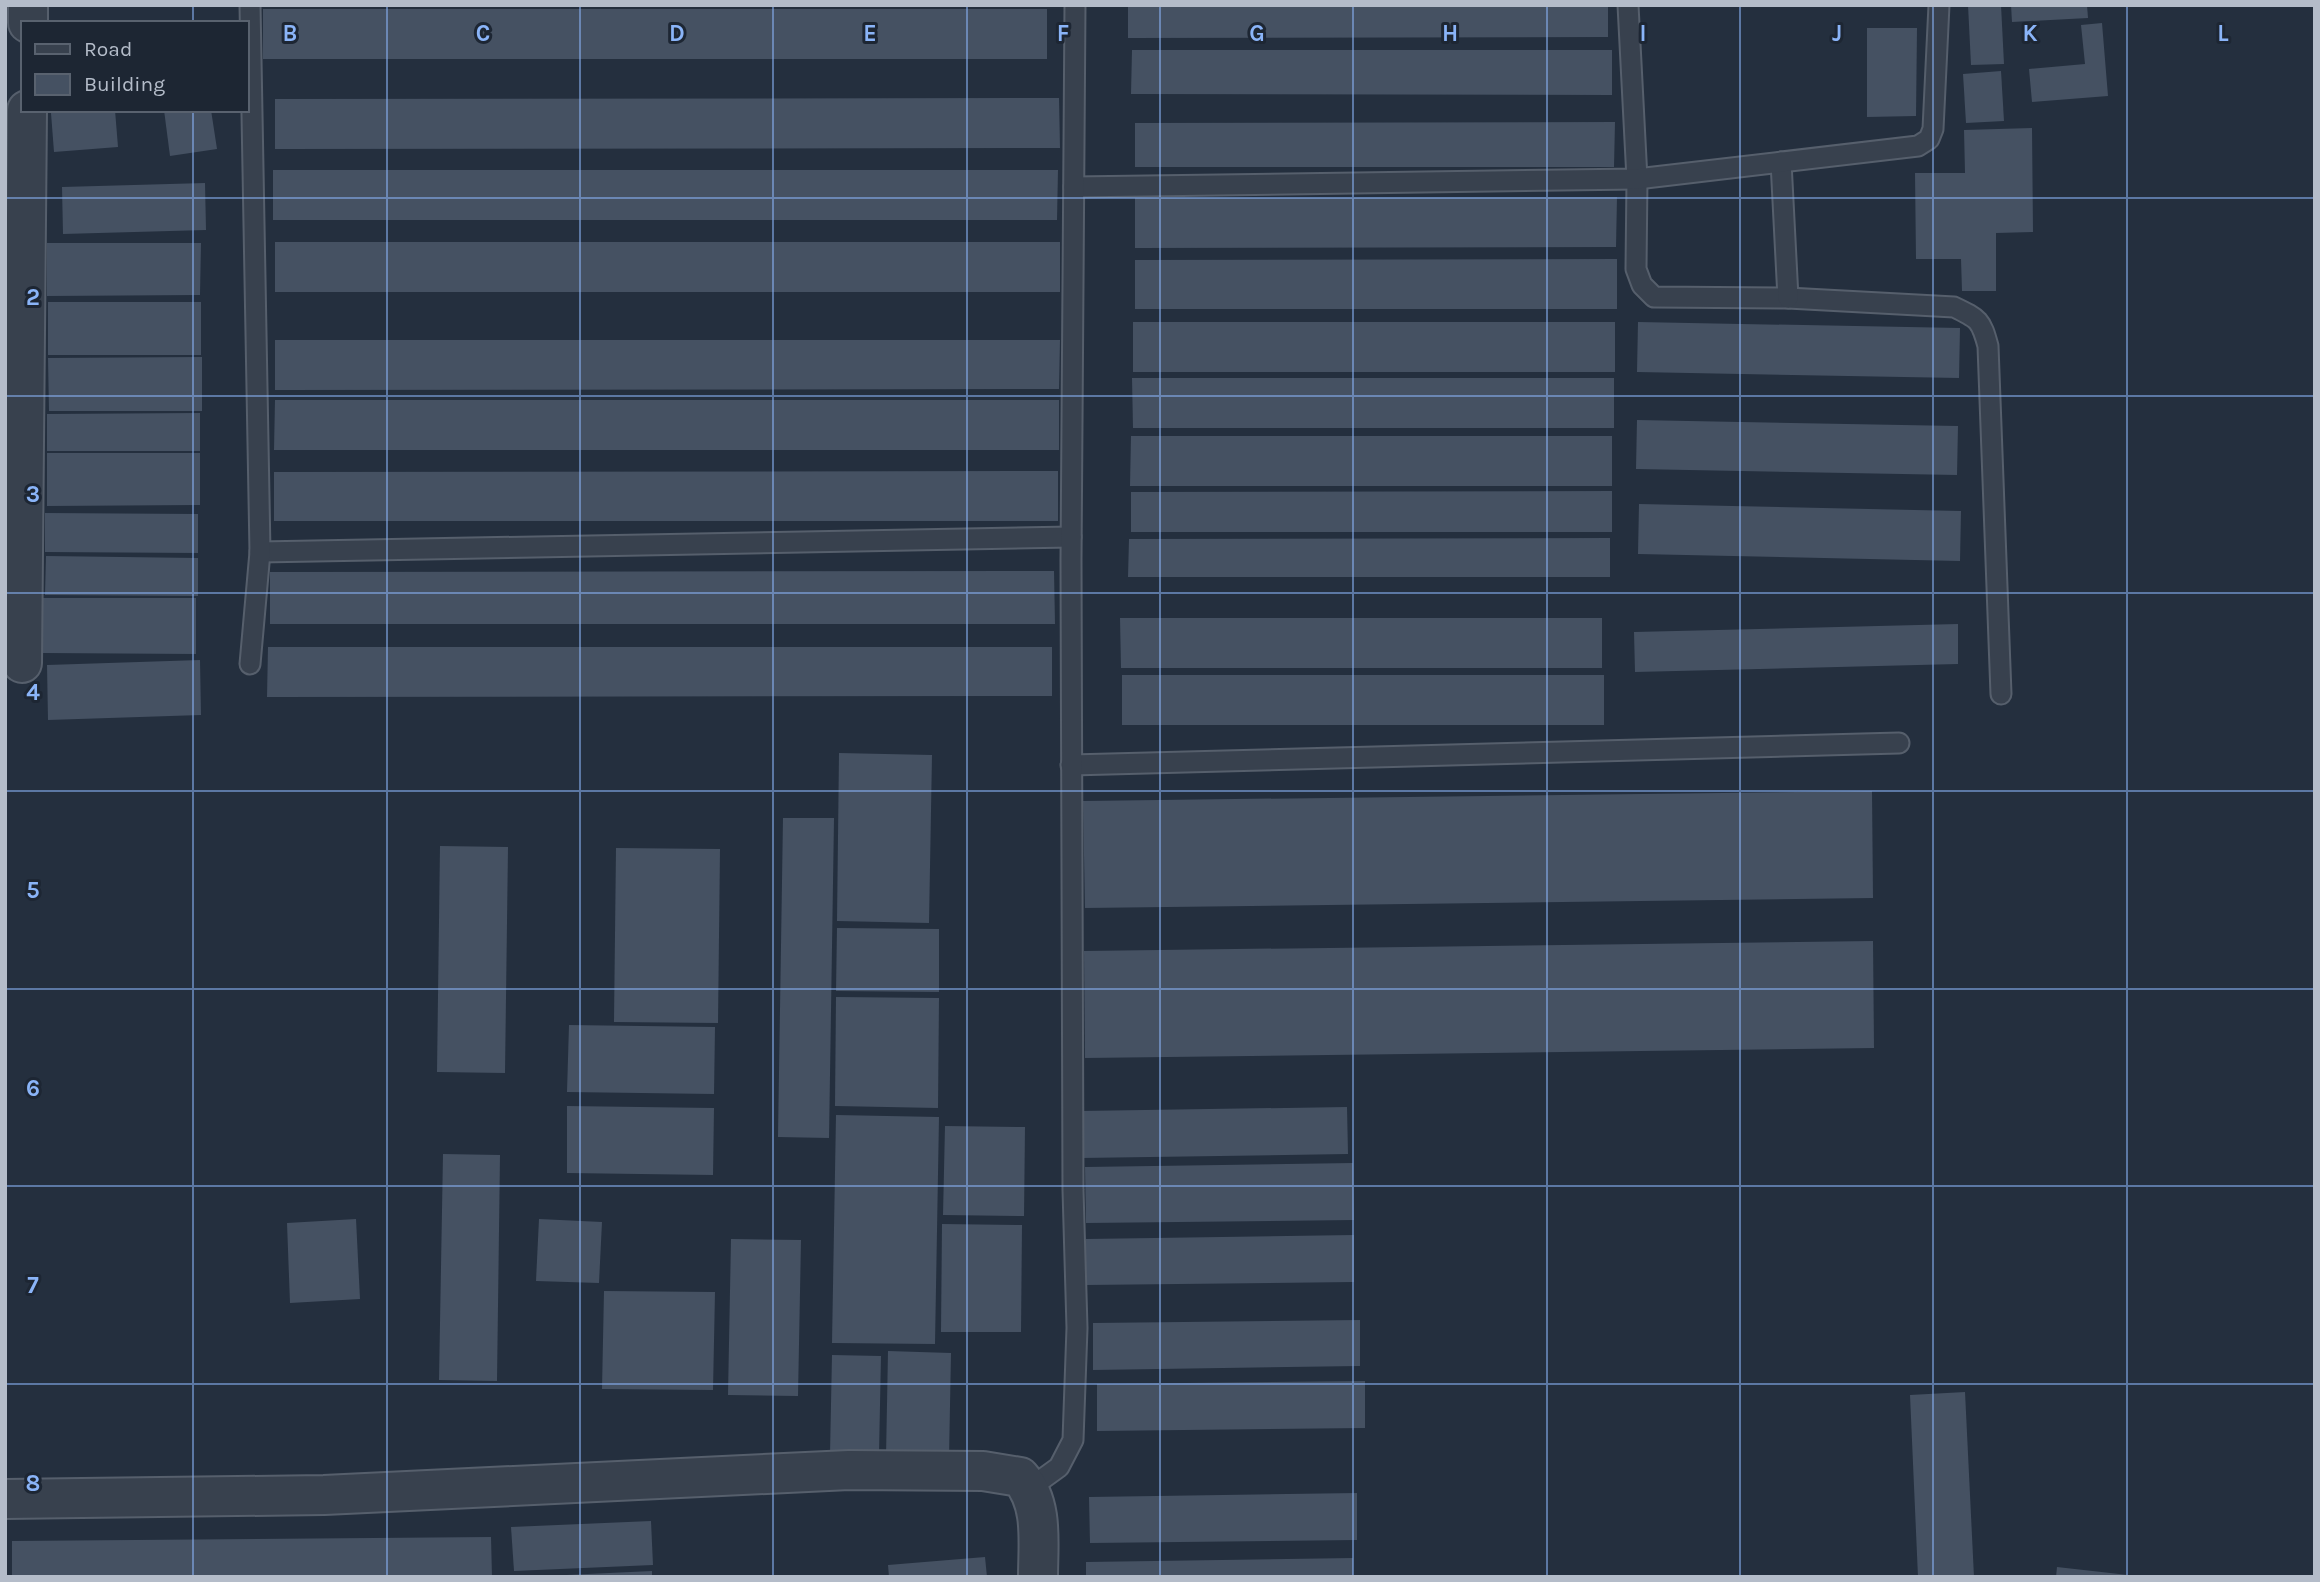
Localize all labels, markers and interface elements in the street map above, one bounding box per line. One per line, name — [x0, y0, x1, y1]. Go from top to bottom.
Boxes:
text: B — [283, 20, 297, 47]
text: C — [476, 20, 490, 47]
text: D — [669, 20, 685, 47]
text: E — [863, 20, 877, 47]
text: F — [1057, 20, 1069, 47]
text: G — [1249, 20, 1265, 47]
text: H — [1442, 20, 1458, 47]
text: I — [1639, 20, 1647, 47]
text: J — [1832, 20, 1842, 47]
text: K — [2022, 20, 2038, 47]
text: L — [2217, 20, 2229, 47]
legend — [21, 21, 248, 112]
text: Road — [84, 37, 132, 61]
text: Building — [84, 72, 165, 96]
text: 2 — [26, 284, 40, 311]
text: 3 — [26, 481, 40, 508]
text: 4 — [26, 679, 40, 706]
text: 5 — [26, 877, 40, 904]
text: 6 — [26, 1075, 40, 1102]
text: 7 — [27, 1272, 39, 1299]
text: 8 — [26, 1470, 40, 1497]

